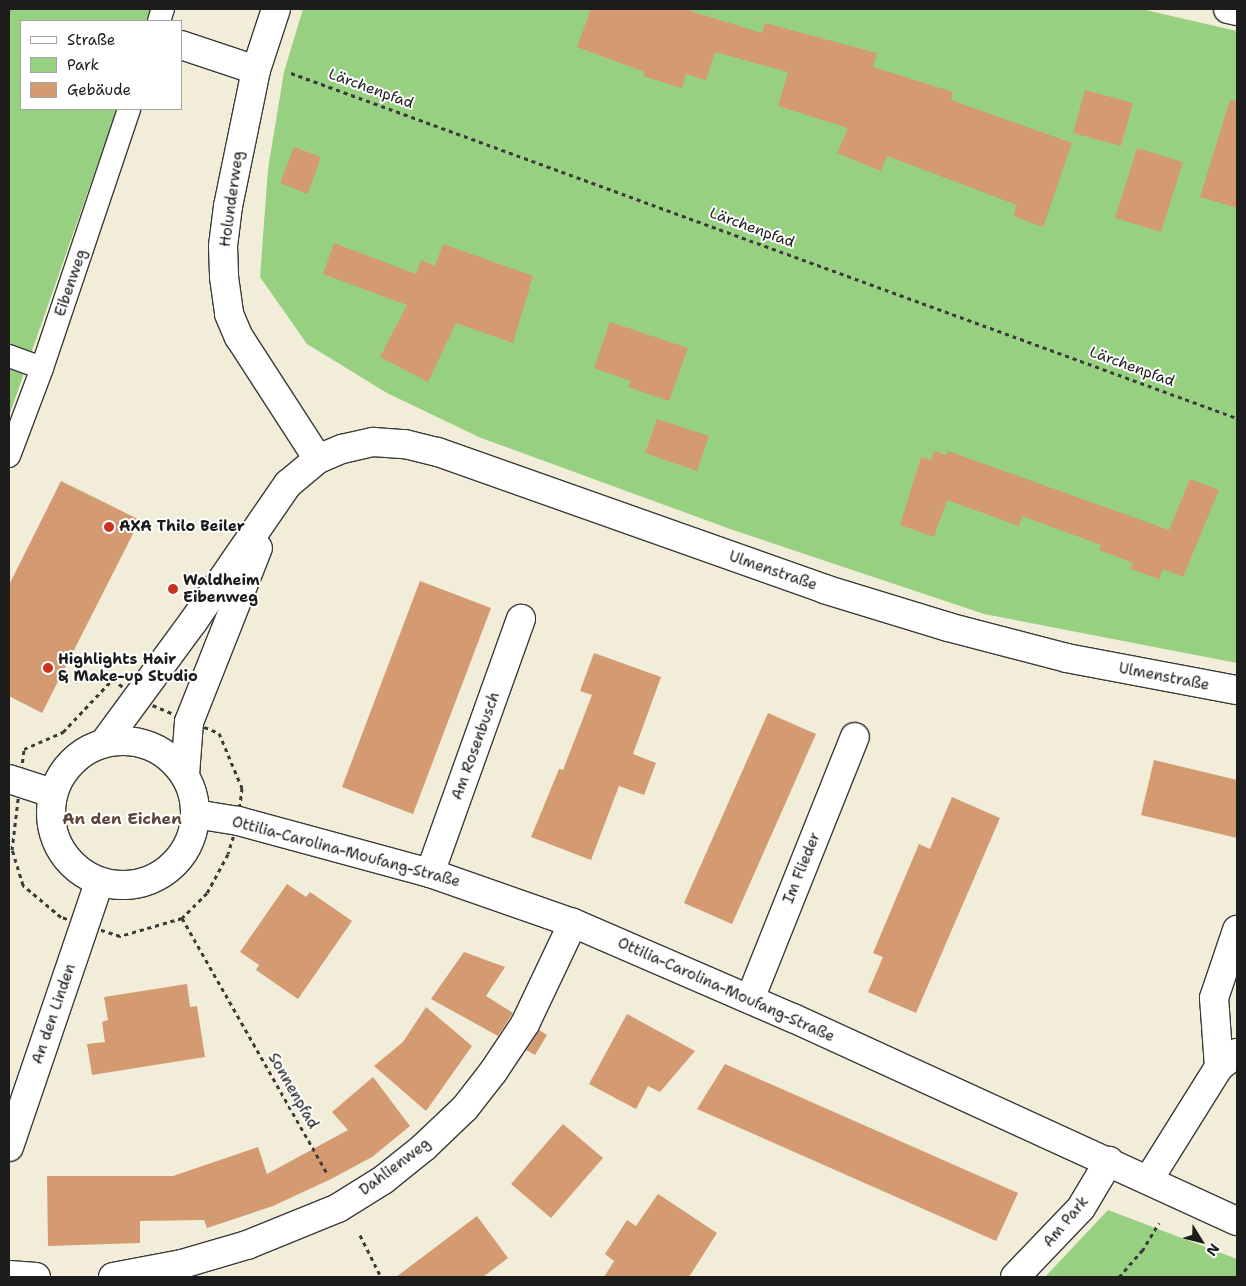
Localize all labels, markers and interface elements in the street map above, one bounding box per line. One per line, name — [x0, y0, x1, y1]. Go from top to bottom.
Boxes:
legend — [20, 20, 182, 110]
text: Straße — [67, 30, 115, 50]
text: Park — [67, 55, 99, 75]
street label: Lärchenpfad — [326, 65, 416, 113]
text: Gebäude — [67, 80, 131, 100]
street label: Holunderweg — [216, 150, 248, 248]
street label: Lärchenpfad — [707, 204, 797, 252]
street label: Eibenweg — [51, 247, 91, 319]
street label: Lärchenpfad — [1087, 343, 1177, 391]
place label: AXA Thilo Beiler — [119, 518, 245, 536]
marker: AXA Thilo Beiler — [103, 521, 115, 533]
street label: Ulmenstraße — [727, 548, 819, 594]
place label: Waldheim Eibenweg — [183, 571, 260, 606]
marker: Waldheim Eibenweg — [167, 583, 179, 595]
place label: Highlights Hair & Make-up Studio — [58, 650, 198, 685]
street label: Ulmenstraße — [1117, 659, 1211, 695]
marker: Highlights Hair & Make-up Studio — [42, 662, 54, 674]
street label: Am Rosenbusch — [448, 690, 504, 802]
district label: An den Eichen — [62, 809, 182, 829]
street label: Ottilia-Carolina-Moufang-Straße — [230, 813, 462, 891]
street label: Im Flieder — [780, 830, 824, 906]
street label: Ottilia-Carolina-Moufang-Straße — [615, 934, 837, 1046]
street label: An den Linden — [28, 961, 80, 1067]
street label: Sonnenpfad — [264, 1050, 322, 1132]
street label: Dahlienweg — [356, 1134, 434, 1200]
street label: Am Park — [1039, 1193, 1093, 1251]
north arrow — [1176, 1216, 1226, 1266]
text: N — [1203, 1240, 1224, 1260]

